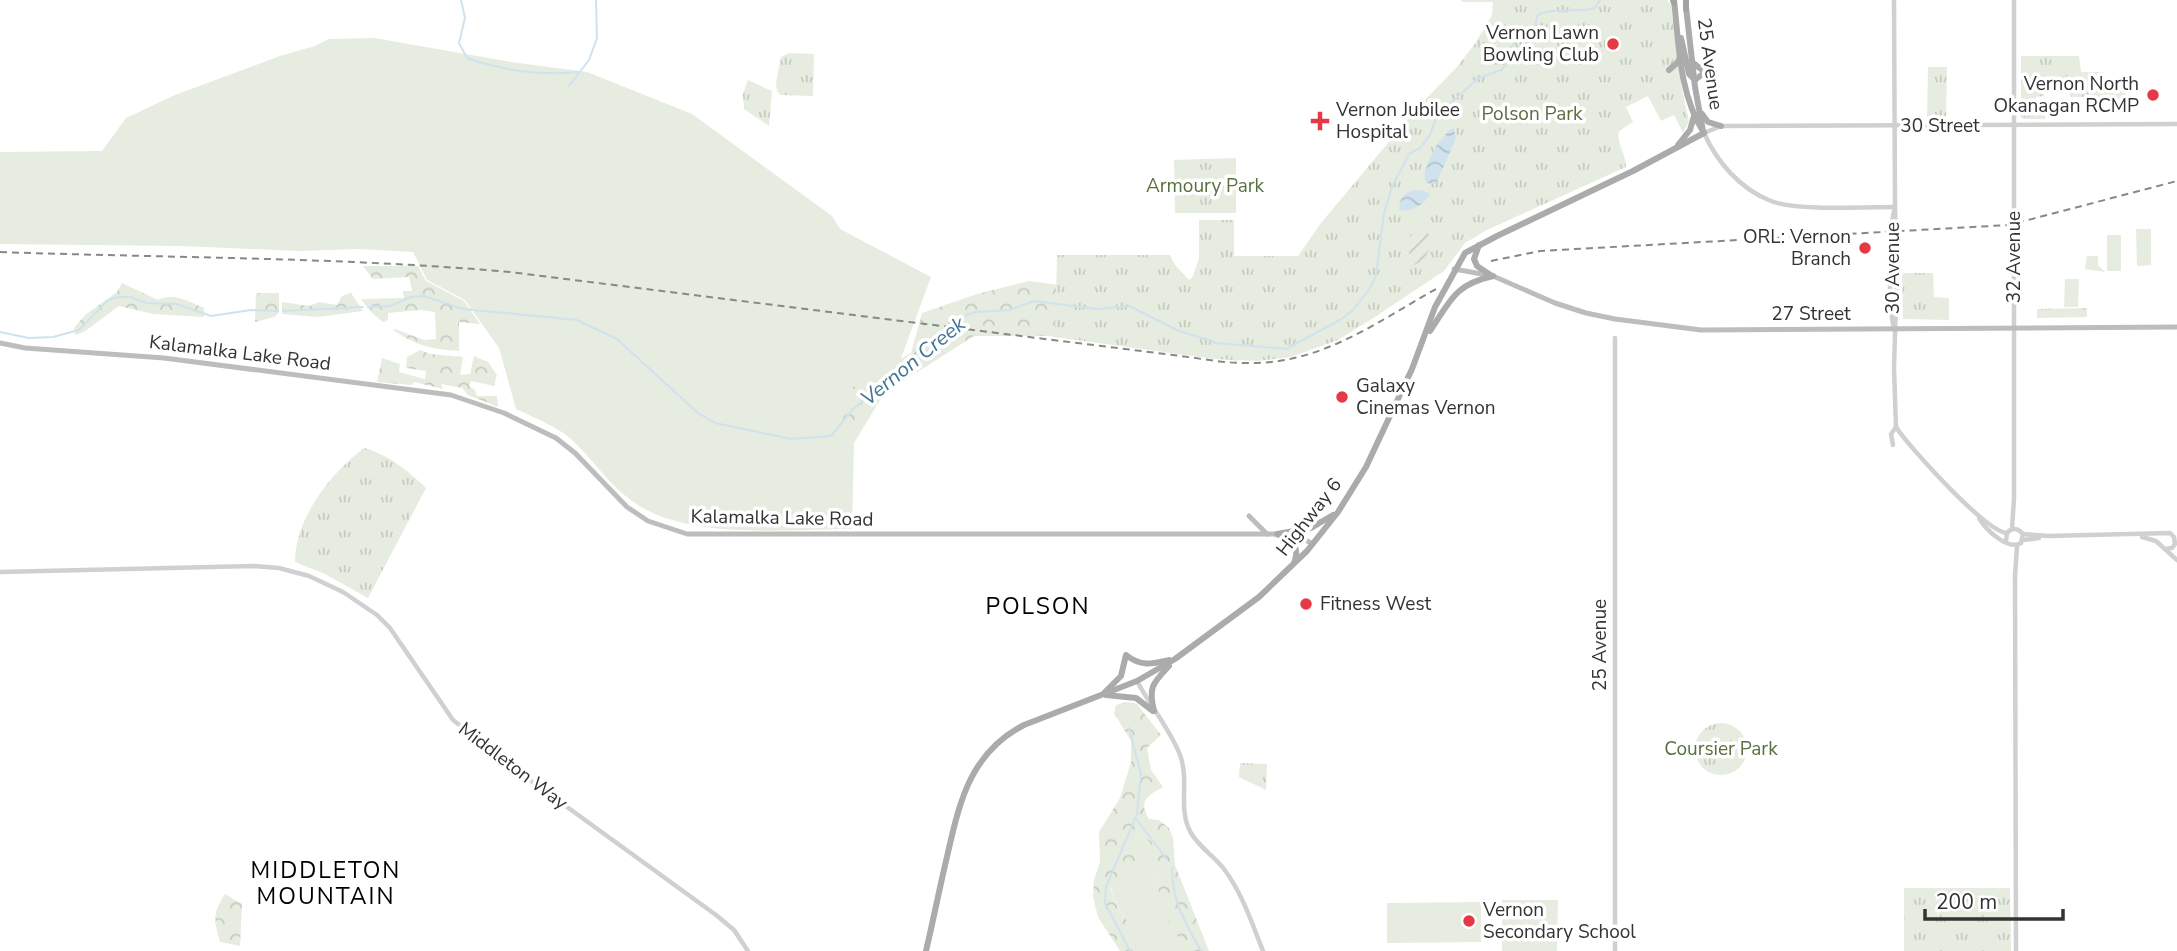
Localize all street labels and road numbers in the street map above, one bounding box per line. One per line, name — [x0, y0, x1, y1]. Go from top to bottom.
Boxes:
street label: 25 Avenue — [1691, 16, 1729, 112]
street label: 30 Street — [1900, 113, 1980, 139]
street label: 32 Avenue — [2001, 211, 2027, 303]
street label: 30 Avenue — [1880, 222, 1906, 314]
street label: 27 Street — [1771, 301, 1851, 327]
street label: Kalamalka Lake Road — [148, 329, 332, 377]
street label: Highway 6 — [1270, 473, 1348, 561]
street label: Kalamalka Lake Road — [690, 503, 874, 533]
street label: 25 Avenue — [1587, 599, 1613, 691]
street label: Middleton Way — [453, 716, 573, 816]

